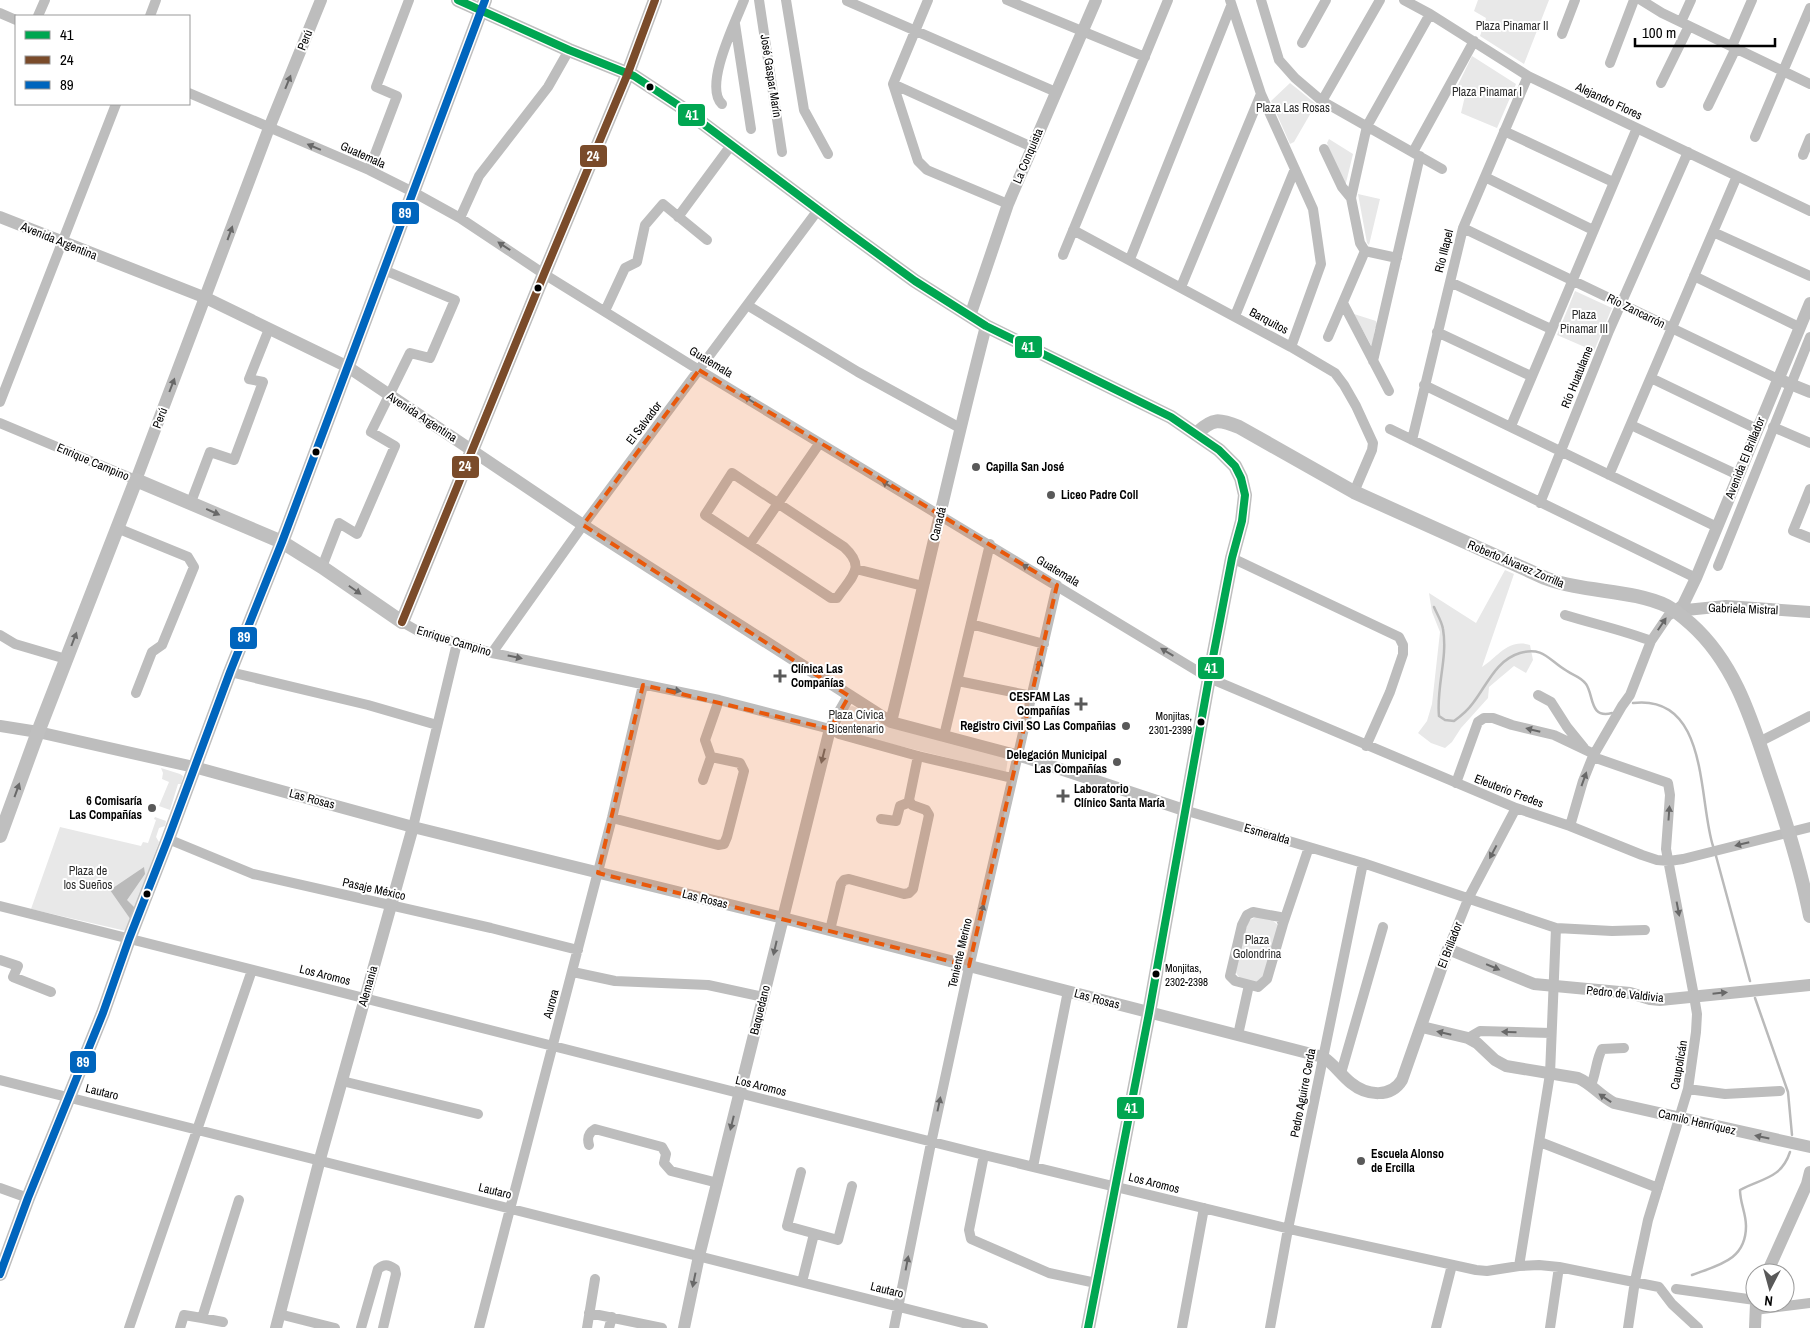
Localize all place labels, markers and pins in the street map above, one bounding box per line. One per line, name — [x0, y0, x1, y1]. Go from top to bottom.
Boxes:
unlabelled marker — [645, 82, 655, 92]
unlabelled marker — [533, 283, 543, 293]
unlabelled marker — [311, 447, 321, 457]
place label: Capilla San José — [986, 459, 1065, 475]
marker: Capilla San José — [970, 461, 982, 473]
place label: Liceo Padre Coll — [1061, 487, 1138, 503]
marker: Liceo Padre Coll — [1045, 489, 1057, 501]
place label: Clínica Las Compañías — [791, 661, 845, 691]
marker: Clínica Las Compañías — [773, 669, 787, 683]
place label: CESFAM Las Compañías — [1009, 689, 1071, 719]
marker: CESFAM Las Compañías — [1074, 697, 1088, 711]
place label: Monjitas, 2301-2399 — [1149, 709, 1192, 737]
marker: Monjitas, 2301-2399 — [1196, 717, 1206, 727]
place label: Registro Civil SO Las Compañias — [960, 718, 1117, 734]
marker: Registro Civil SO Las Compañias — [1120, 720, 1132, 732]
place label: Delegación Municipal Las Compañías — [1006, 747, 1108, 777]
marker: Delegación Municipal Las Compañías — [1111, 756, 1123, 768]
place label: Laboratorio Clínico Santa María — [1074, 781, 1165, 811]
marker: Laboratorio Clínico Santa María — [1056, 789, 1070, 803]
place label: 6 Comisaría Las Compañías — [69, 793, 143, 823]
marker: 6 Comisaría Las Compañías — [146, 802, 158, 814]
unlabelled marker — [142, 889, 152, 899]
place label: Monjitas, 2302-2398 — [1165, 961, 1208, 989]
marker: Monjitas, 2302-2398 — [1151, 969, 1161, 979]
place label: Escuela Alonso de Ercilla — [1371, 1146, 1444, 1176]
marker: Escuela Alonso de Ercilla — [1355, 1155, 1367, 1167]

